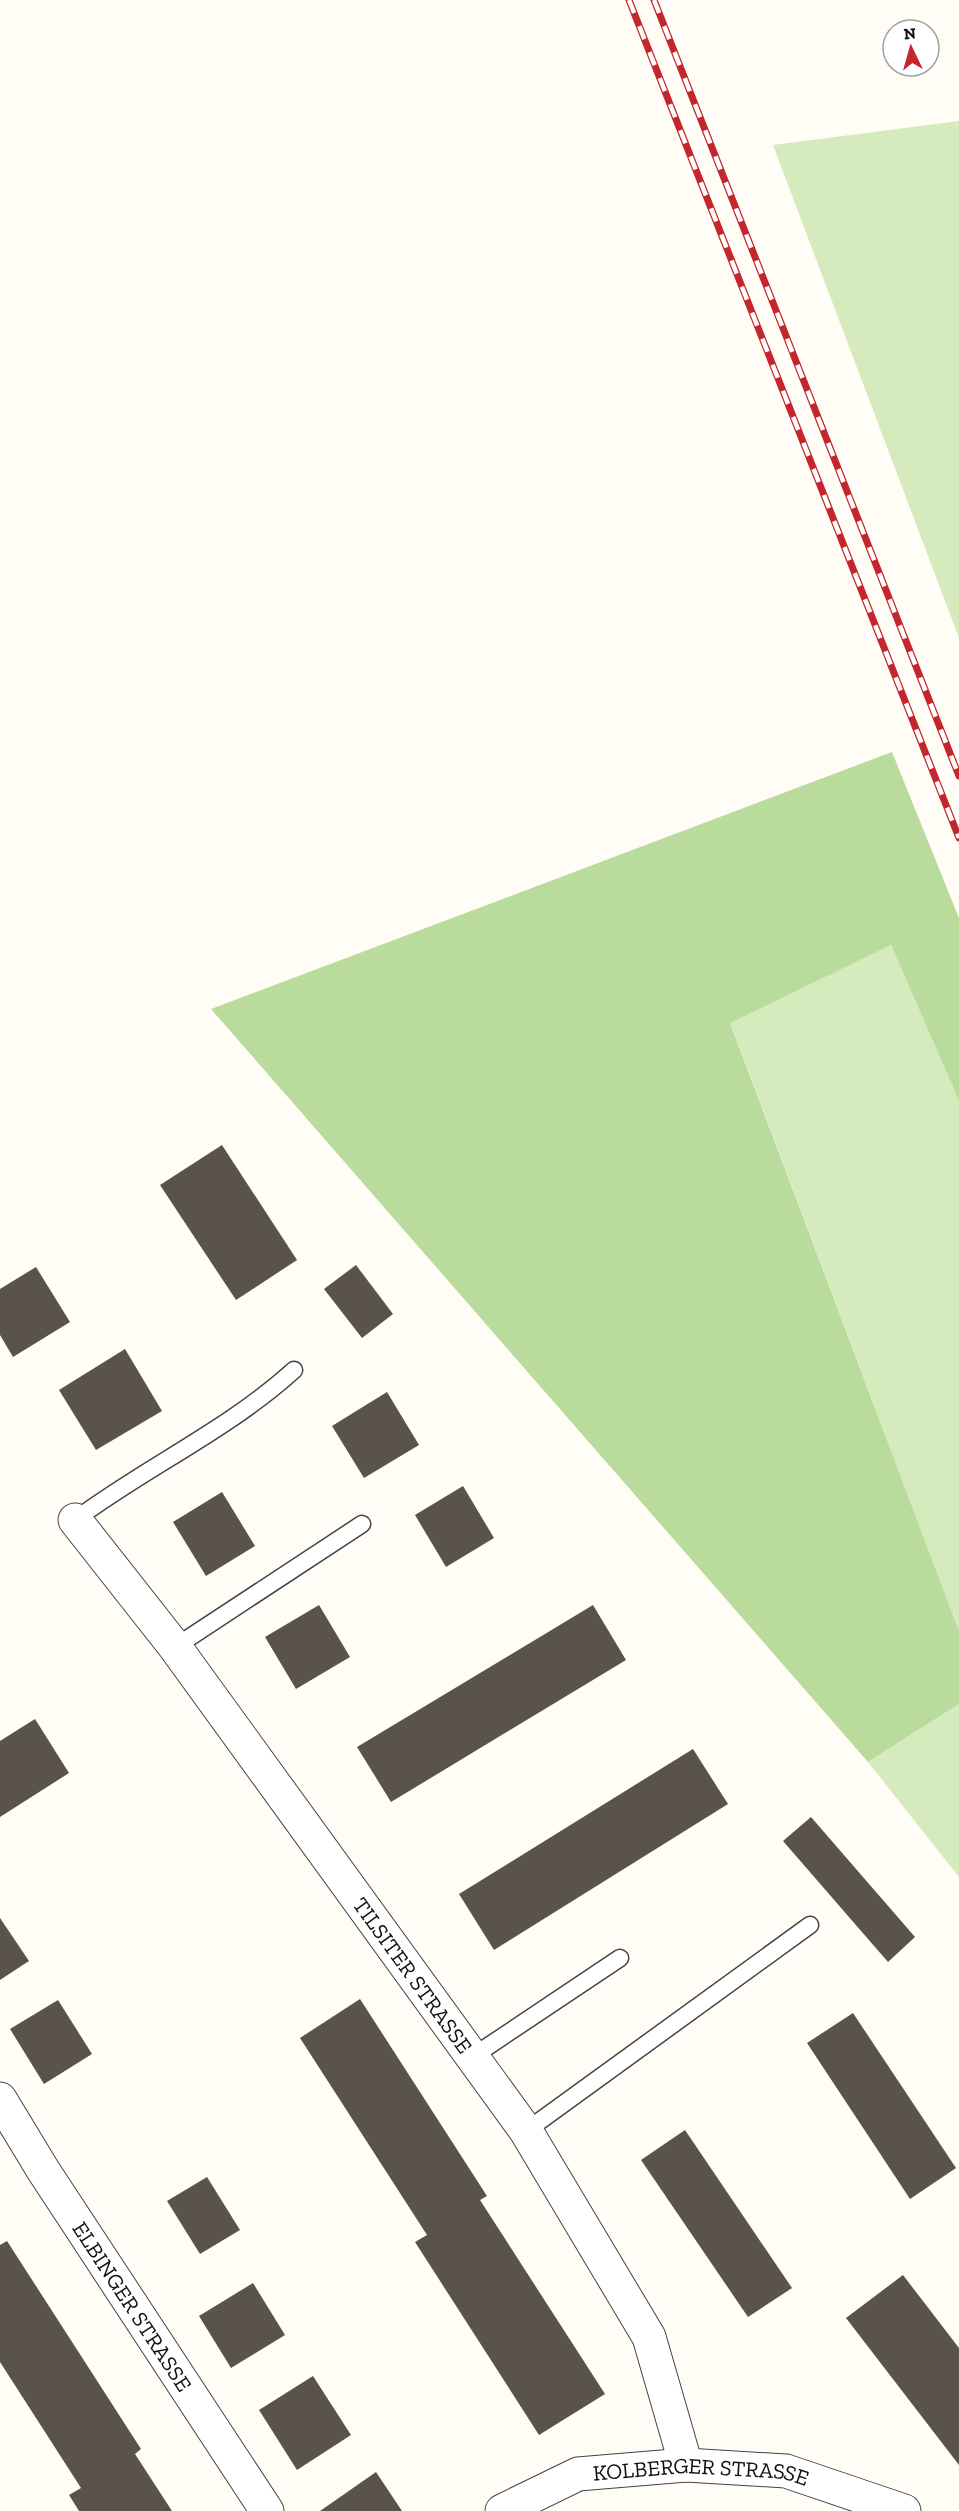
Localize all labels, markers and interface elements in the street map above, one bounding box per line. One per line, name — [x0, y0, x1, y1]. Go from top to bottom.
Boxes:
north arrow — [881, 18, 941, 78]
text: N — [903, 24, 917, 44]
street label: TILSITER STRASSE — [347, 1892, 479, 2058]
street label: ELBINGER STRASSE — [67, 2216, 198, 2396]
street label: KOLBERGER STRASSE — [592, 2451, 813, 2491]

